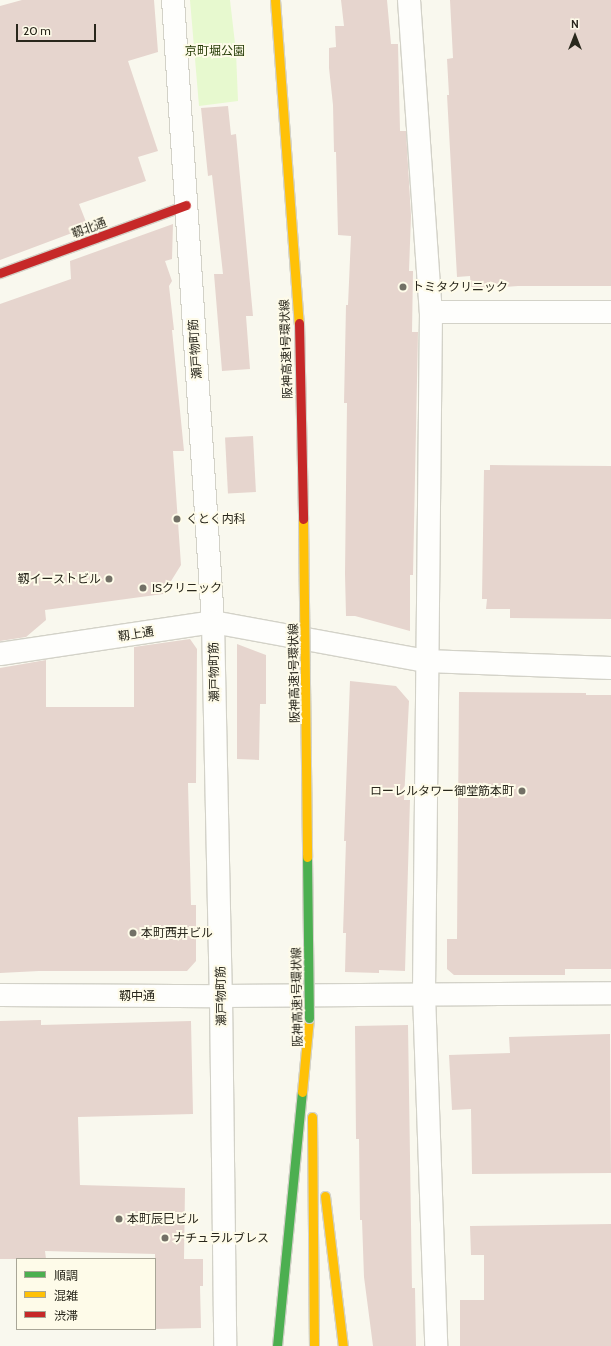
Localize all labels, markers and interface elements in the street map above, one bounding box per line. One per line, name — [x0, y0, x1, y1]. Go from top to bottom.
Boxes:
scale bar — [18, 16, 98, 42]
north arrow — [555, 16, 595, 56]
text: N — [571, 17, 579, 31]
text: 20 m — [23, 23, 51, 38]
park label: 京町堀公園 — [185, 44, 245, 58]
street label: 靱北通 — [70, 215, 108, 241]
place label: トミタクリニック — [412, 280, 508, 294]
marker: トミタクリニック — [397, 281, 409, 293]
street label: 阪神高速1号環状線 — [277, 299, 295, 399]
street label: 瀬戸物町筋 — [186, 319, 204, 379]
place label: くとく内科 — [186, 512, 246, 526]
marker: くとく内科 — [171, 513, 183, 525]
place label: 靱イーストビル — [17, 572, 101, 586]
marker: 靱イーストビル — [104, 574, 114, 584]
place label: ISクリニック — [152, 581, 222, 595]
marker: ISクリニック — [137, 582, 149, 594]
street label: 阪神高速1号環状線 — [286, 623, 302, 723]
street label: 靱上通 — [117, 624, 155, 644]
street label: 瀬戸物町筋 — [206, 642, 222, 702]
place label: ローレルタワー御堂筋本町 — [370, 784, 514, 798]
marker: ローレルタワー御堂筋本町 — [517, 786, 527, 796]
place label: 本町西井ビル — [141, 926, 213, 940]
marker: 本町西井ビル — [128, 928, 138, 938]
street label: 阪神高速1号環状線 — [289, 947, 305, 1047]
street label: 瀬戸物町筋 — [213, 966, 229, 1026]
street label: 靱中通 — [119, 989, 155, 1003]
place label: 本町辰巳ビル — [127, 1212, 199, 1226]
marker: 本町辰巳ビル — [114, 1214, 124, 1224]
place label: ナチュラルブレス — [173, 1231, 269, 1245]
marker: ナチュラルブレス — [160, 1233, 170, 1243]
legend — [16, 1258, 156, 1330]
text: 順調 — [54, 1268, 78, 1283]
text: 混雑 — [54, 1288, 78, 1303]
text: 渋滞 — [54, 1308, 78, 1323]

